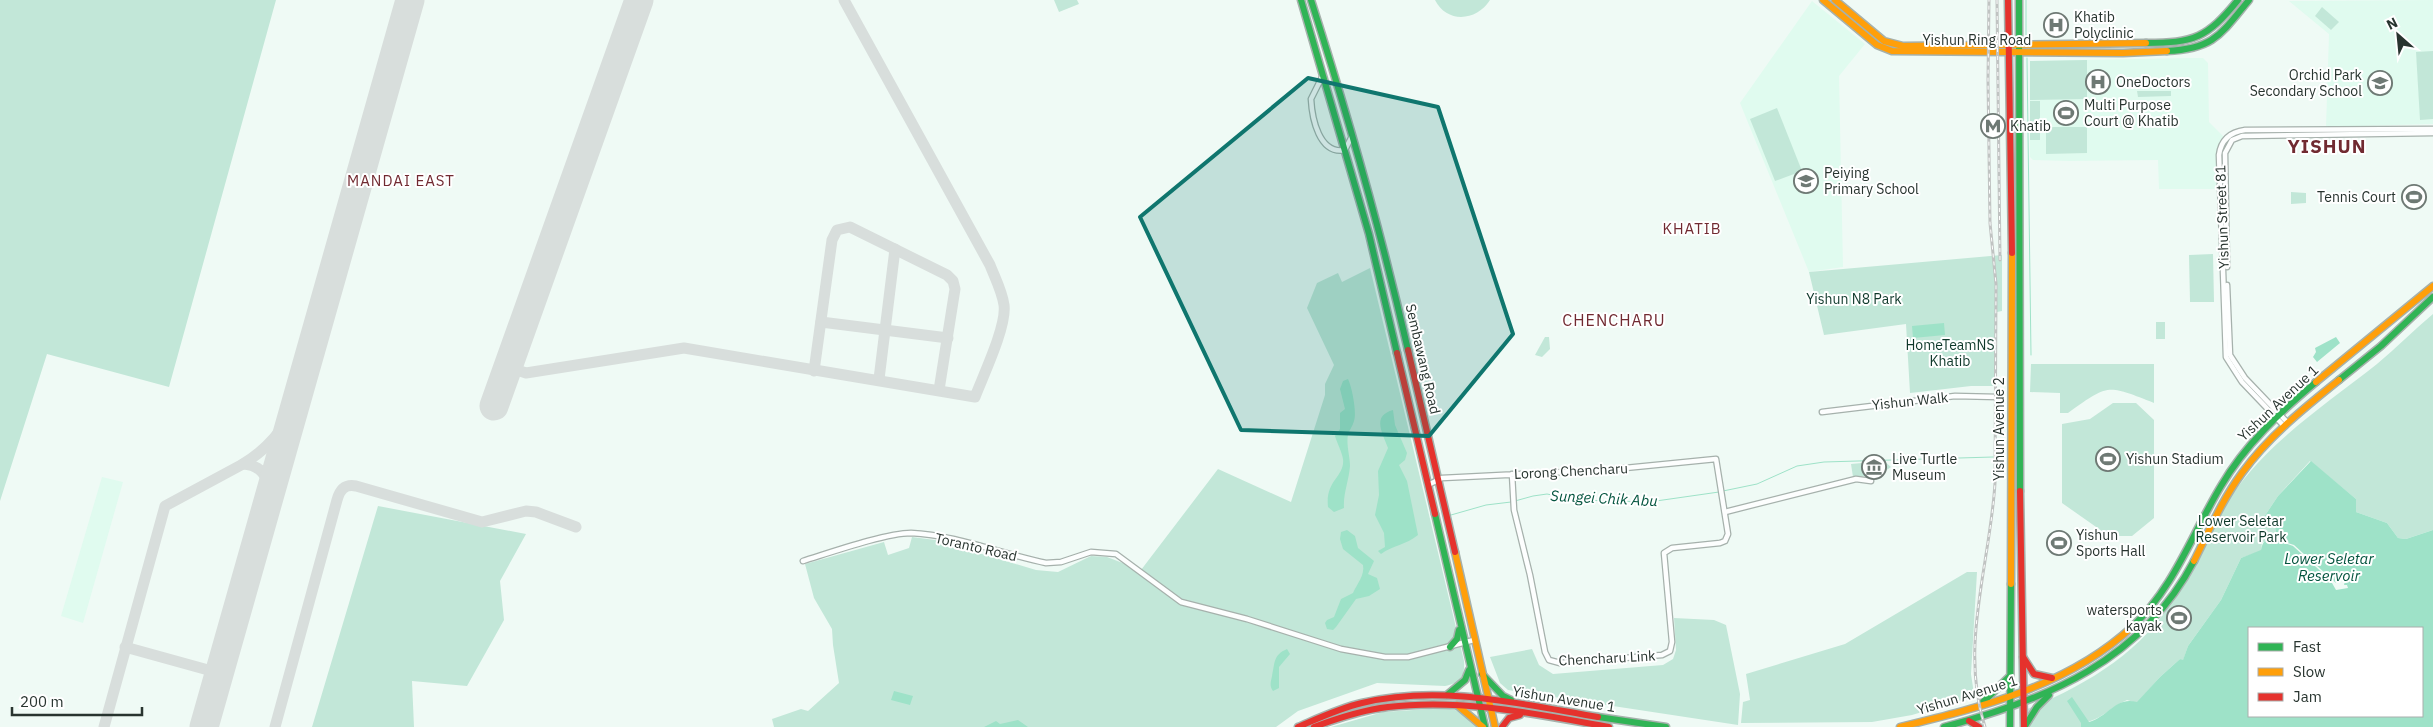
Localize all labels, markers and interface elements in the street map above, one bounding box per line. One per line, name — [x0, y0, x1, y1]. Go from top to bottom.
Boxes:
place label: Khatib Polyclinic — [2074, 8, 2133, 42]
north arrow — [2373, 10, 2423, 60]
hospital icon: Khatib Polyclinic — [2043, 12, 2069, 38]
text: N — [2383, 13, 2401, 34]
street label: Yishun Ring Road — [1923, 31, 2031, 49]
place label: Orchid Park Secondary School — [2250, 66, 2363, 100]
hospital icon: OneDoctors — [2085, 69, 2111, 95]
school or university icon: Orchid Park Secondary School — [2367, 70, 2393, 96]
place label: OneDoctors — [2116, 73, 2191, 91]
place label: Multi Purpose Court @ Khatib — [2084, 96, 2179, 130]
sports icon: Multi Purpose Court @ Khatib — [2053, 100, 2079, 126]
metro station icon: Khatib — [1980, 113, 2006, 139]
place label: Khatib — [2010, 117, 2051, 135]
district label: YISHUN — [2287, 134, 2367, 158]
place label: Peiying Primary School — [1824, 164, 1919, 198]
street label: Yishun Street 81 — [2211, 165, 2233, 269]
school or university icon: Peiying Primary School — [1793, 168, 1819, 194]
district label: MANDAI EAST — [347, 171, 455, 190]
sports icon: Tennis Court — [2401, 184, 2427, 210]
place label: Tennis Court — [2317, 188, 2396, 206]
district label: KHATIB — [1662, 219, 1722, 238]
park label: Yishun N8 Park — [1806, 290, 1902, 308]
street label: Sembawang Road — [1402, 302, 1444, 416]
district label: CHENCHARU — [1562, 310, 1666, 330]
park label: HomeTeamNS Khatib — [1905, 336, 1995, 370]
street label: Yishun Avenue 1 — [2234, 361, 2322, 445]
street label: Yishun Avenue 2 — [1990, 377, 2008, 481]
street label: Yishun Walk — [1871, 388, 1950, 414]
sports icon: Yishun Stadium — [2095, 446, 2121, 472]
place label: Live Turtle Museum — [1892, 450, 1957, 484]
place label: Yishun Stadium — [2126, 450, 2224, 468]
museum icon: Live Turtle Museum — [1861, 454, 1887, 480]
street label: Lorong Chencharu — [1514, 459, 1628, 483]
water label: Sungei Chik Abu — [1550, 486, 1658, 510]
park label: Lower Seletar Reservoir Park — [2195, 512, 2287, 546]
place label: Yishun Sports Hall — [2076, 526, 2145, 560]
street label: Toranto Road — [933, 529, 1019, 565]
sports icon: Yishun Sports Hall — [2046, 530, 2072, 556]
water label: Lower Seletar Reservoir — [2284, 549, 2374, 585]
place label: watersports kayak — [2087, 601, 2163, 635]
sports icon: watersports kayak — [2166, 605, 2192, 631]
legend — [2248, 627, 2423, 717]
text: Fast — [2293, 637, 2321, 656]
street label: Chencharu Link — [1558, 646, 1657, 670]
text: Slow — [2293, 662, 2326, 681]
street label: Yishun Avenue 1 — [1915, 671, 2019, 719]
street label: Yishun Avenue 1 — [1511, 682, 1617, 716]
scale bar — [12, 684, 142, 716]
text: Jam — [2293, 687, 2322, 706]
text: 200 m — [20, 692, 64, 711]

